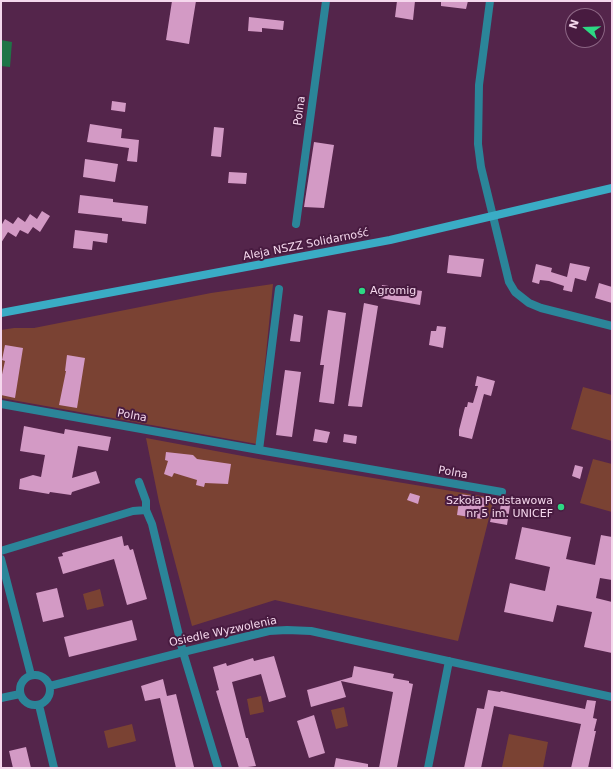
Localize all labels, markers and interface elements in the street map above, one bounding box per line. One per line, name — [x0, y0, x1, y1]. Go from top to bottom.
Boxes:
north arrow — [565, 8, 605, 48]
text: N — [566, 18, 582, 31]
street label: Polna — [291, 95, 309, 127]
street label: Aleja NSZZ Solidarność — [242, 226, 370, 264]
place label: Agromig — [370, 284, 416, 298]
marker: Agromig — [357, 286, 367, 296]
street label: Polna — [116, 407, 148, 425]
street label: Polna — [437, 464, 469, 482]
place label: Szkoła Podstawowa nr 5 im. UNICEF — [446, 494, 553, 520]
marker: Szkoła Podstawowa nr 5 im. UNICEF — [556, 502, 566, 512]
street label: Osiedle Wyzwolenia — [168, 614, 278, 650]

